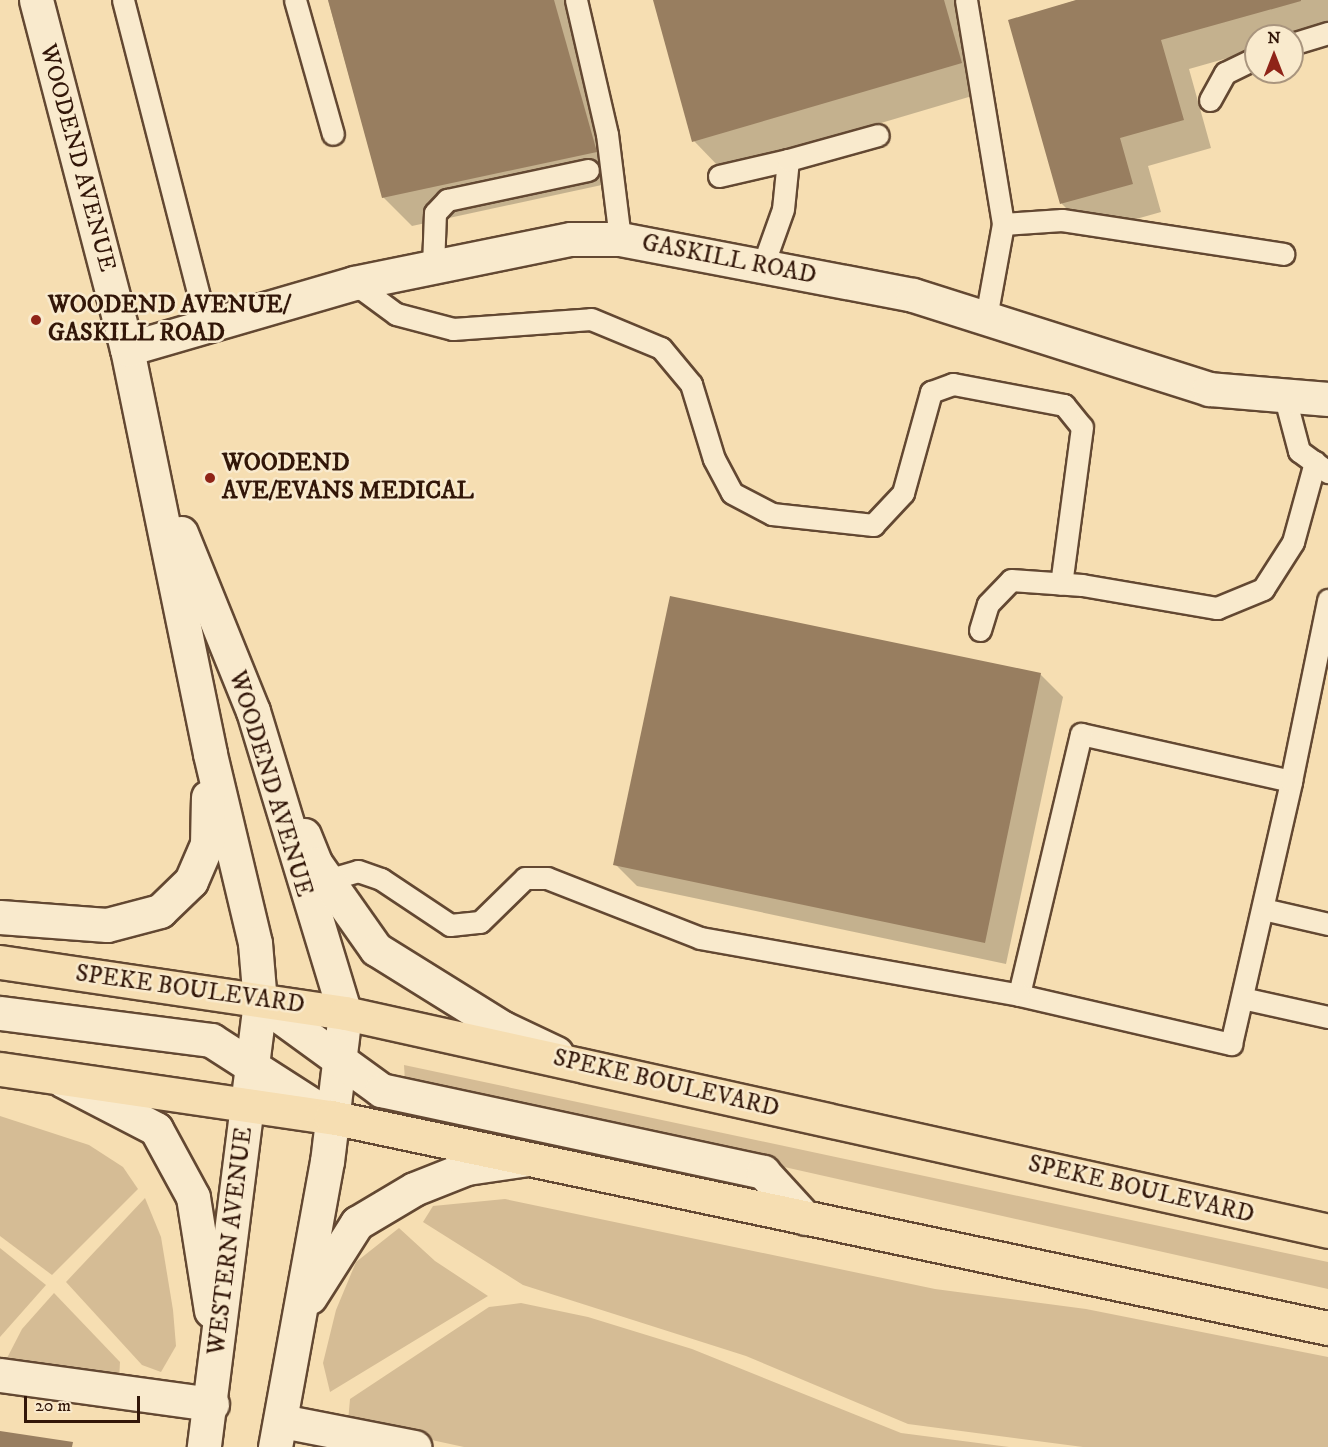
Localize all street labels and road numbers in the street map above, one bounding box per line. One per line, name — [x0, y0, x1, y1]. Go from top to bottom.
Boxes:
street label: WOODEND AVENUE — [33, 41, 121, 275]
street label: GASKILL ROAD — [639, 229, 819, 291]
street label: WOODEND AVENUE — [222, 668, 318, 900]
street label: SPEKE BOULEVARD — [74, 960, 306, 1020]
street label: SPEKE BOULEVARD — [550, 1044, 782, 1124]
street label: WESTERN AVENUE — [203, 1125, 259, 1357]
street label: SPEKE BOULEVARD — [1025, 1150, 1257, 1230]

